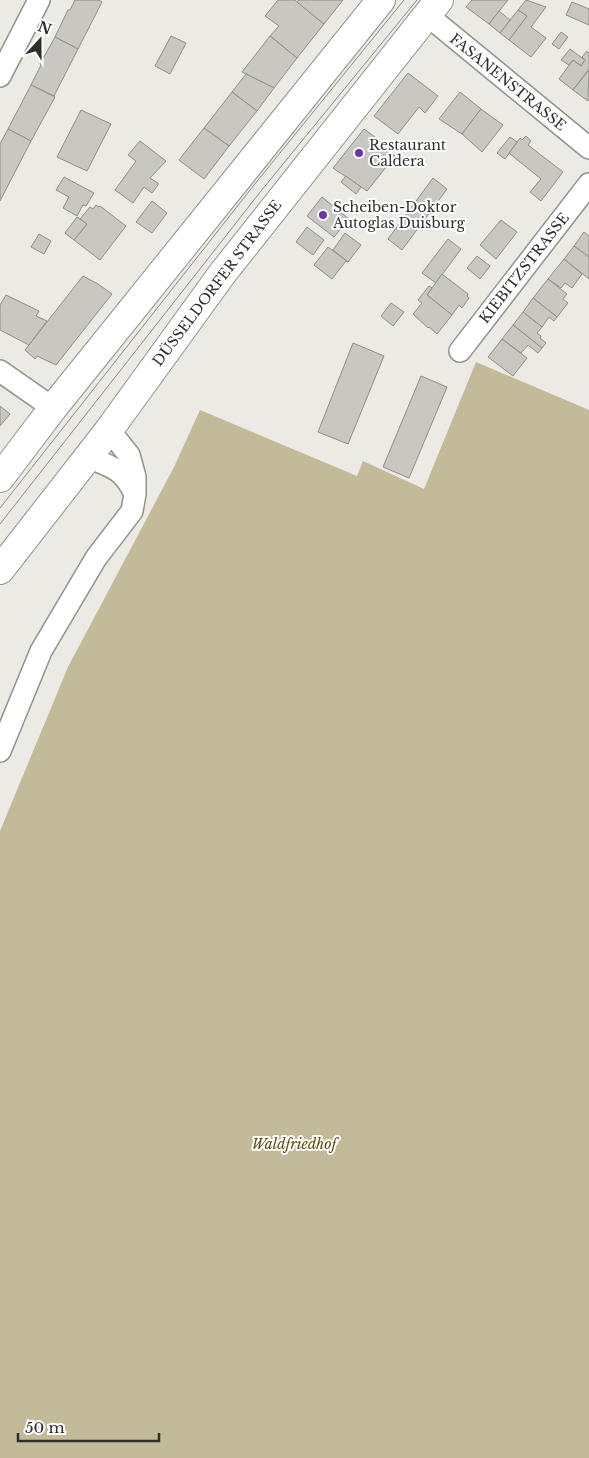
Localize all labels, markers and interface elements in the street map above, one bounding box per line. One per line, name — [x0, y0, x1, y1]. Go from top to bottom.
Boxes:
north arrow — [15, 15, 65, 65]
text: N — [35, 17, 54, 39]
street label: FASANENSTRASSE — [446, 30, 570, 134]
place label: Restaurant Caldera — [369, 136, 447, 170]
marker: Restaurant Caldera — [353, 147, 365, 159]
street label: DÜSSELDORFER STRASSE — [148, 196, 285, 370]
place label: Scheiben-Doktor Autoglas Duisburg — [332, 198, 466, 232]
marker: Scheiben-Doktor Autoglas Duisburg — [317, 209, 329, 221]
street label: KIEBITZSTRASSE — [475, 209, 573, 327]
park label: Waldfriedhof — [252, 1135, 339, 1153]
scale bar — [18, 1410, 159, 1442]
text: 50 m — [25, 1418, 65, 1437]

